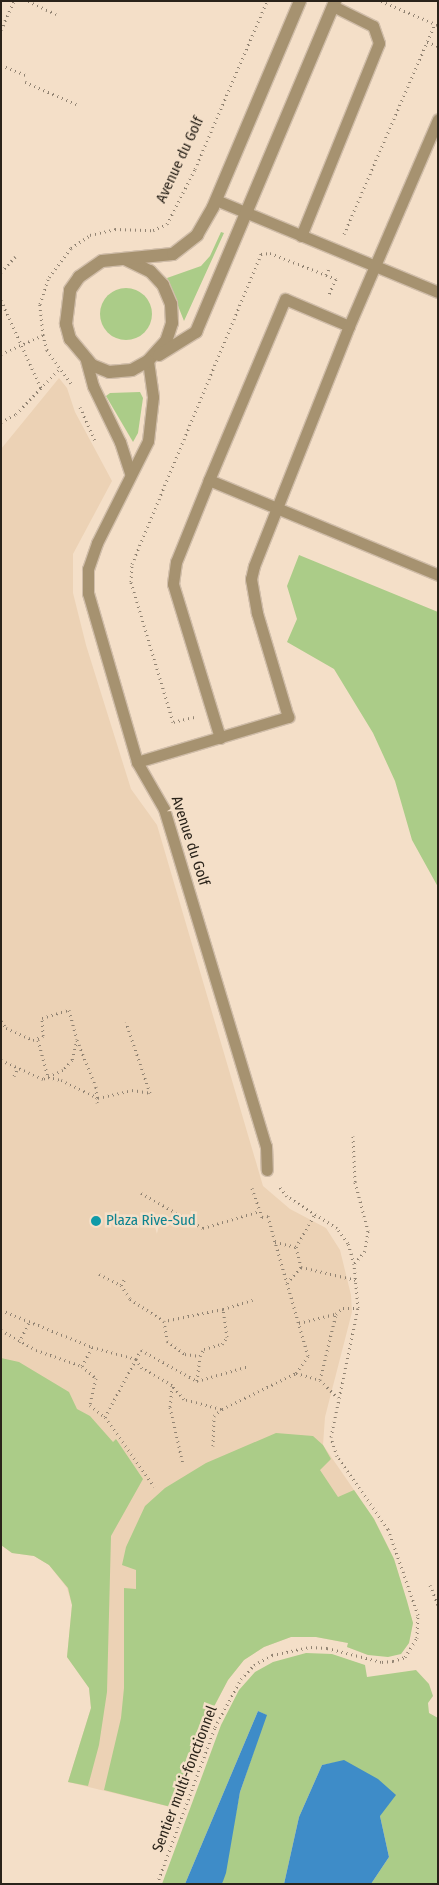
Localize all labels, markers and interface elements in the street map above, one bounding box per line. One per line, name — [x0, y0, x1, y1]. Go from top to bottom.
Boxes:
street label: Avenue du Golf — [152, 114, 208, 206]
street label: Avenue du Golf — [167, 794, 213, 888]
place label: Plaza Rive-Sud — [106, 1212, 196, 1230]
marker: Plaza Rive-Sud — [90, 1215, 102, 1227]
street label: Sentier multi-fonctionnel — [149, 1703, 221, 1855]

